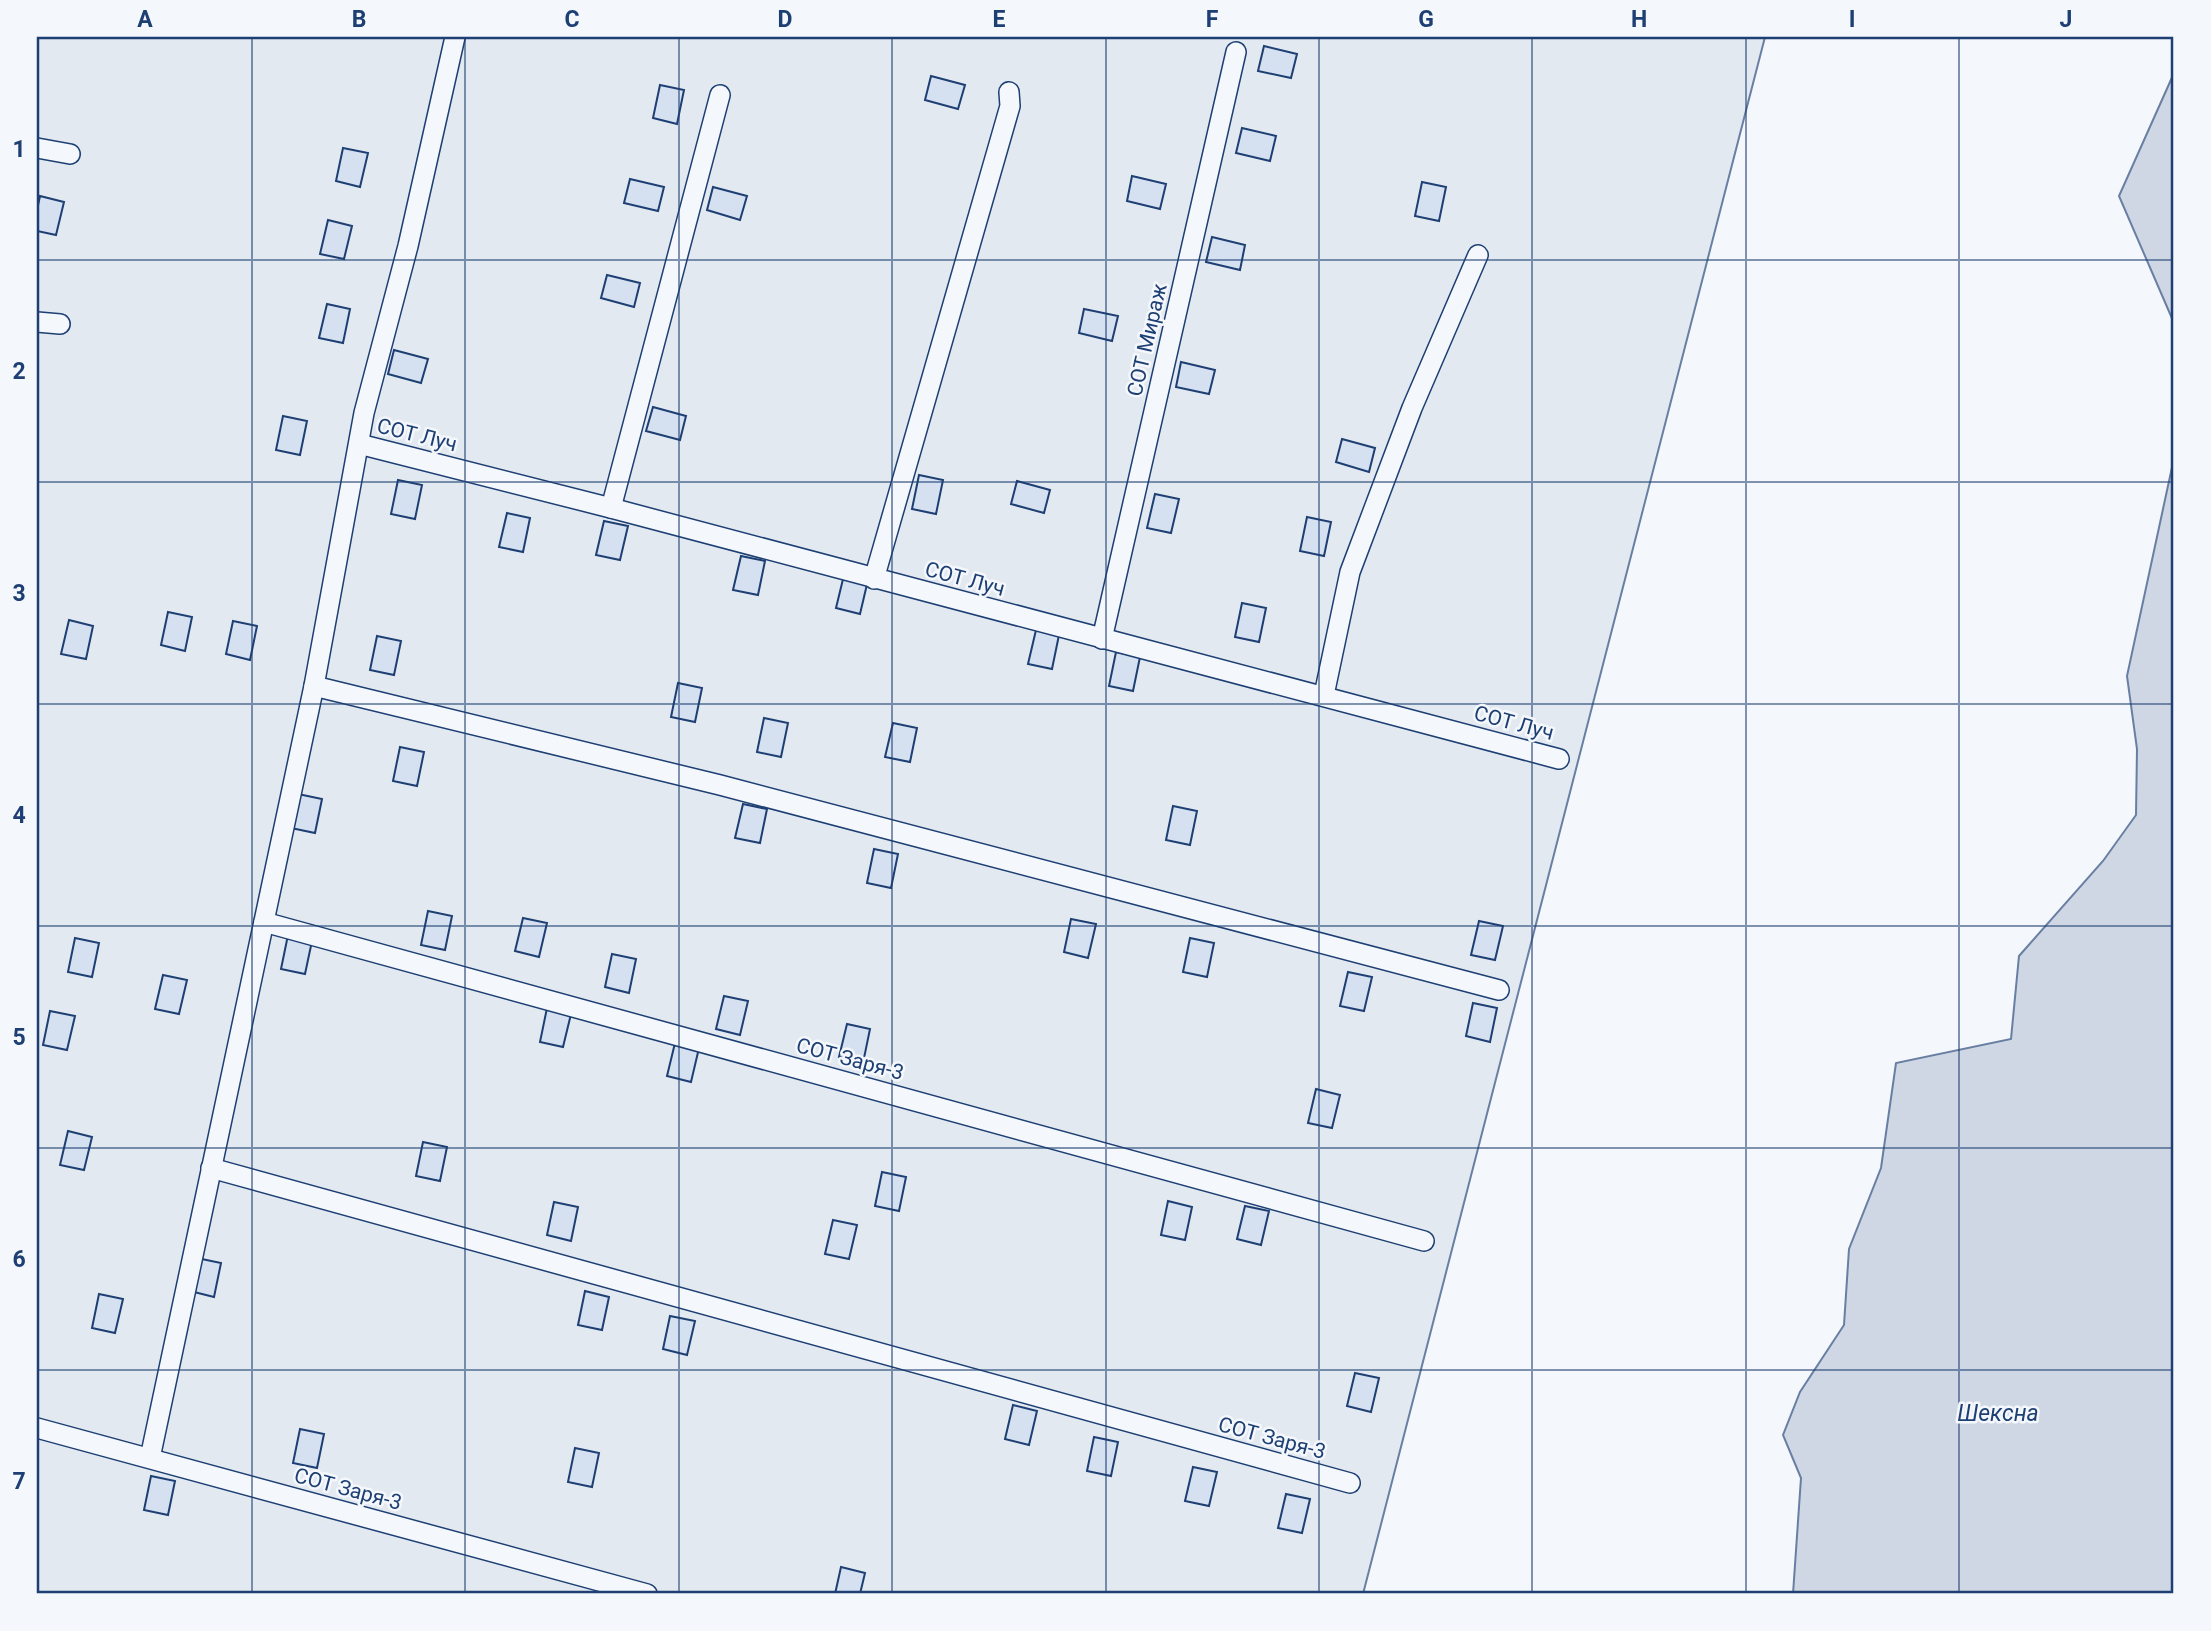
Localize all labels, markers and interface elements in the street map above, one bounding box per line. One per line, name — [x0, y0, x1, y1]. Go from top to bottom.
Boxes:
text: A — [137, 6, 153, 33]
text: B — [352, 6, 366, 33]
text: C — [564, 6, 580, 33]
text: D — [778, 6, 792, 33]
text: E — [993, 6, 1006, 33]
text: F — [1206, 6, 1219, 33]
text: G — [1418, 6, 1434, 33]
text: H — [1631, 6, 1647, 33]
text: I — [1849, 6, 1855, 33]
text: J — [2060, 6, 2072, 33]
text: 1 — [12, 136, 26, 163]
street label: СОТ Мираж — [1122, 281, 1172, 399]
text: 2 — [12, 358, 26, 385]
street label: СОТ Луч — [375, 414, 459, 456]
street label: СОТ Луч — [923, 557, 1007, 601]
text: 3 — [12, 580, 26, 607]
street label: СОТ Луч — [1472, 701, 1556, 745]
text: 4 — [12, 802, 26, 829]
text: 5 — [12, 1024, 26, 1051]
street label: СОТ Заря-3 — [794, 1033, 906, 1085]
text: 6 — [12, 1246, 26, 1273]
water label: Шексна — [1957, 1400, 2039, 1427]
street label: СОТ Заря-3 — [1216, 1412, 1328, 1464]
street label: СОТ Заря-3 — [292, 1463, 404, 1515]
text: 7 — [12, 1468, 26, 1495]

